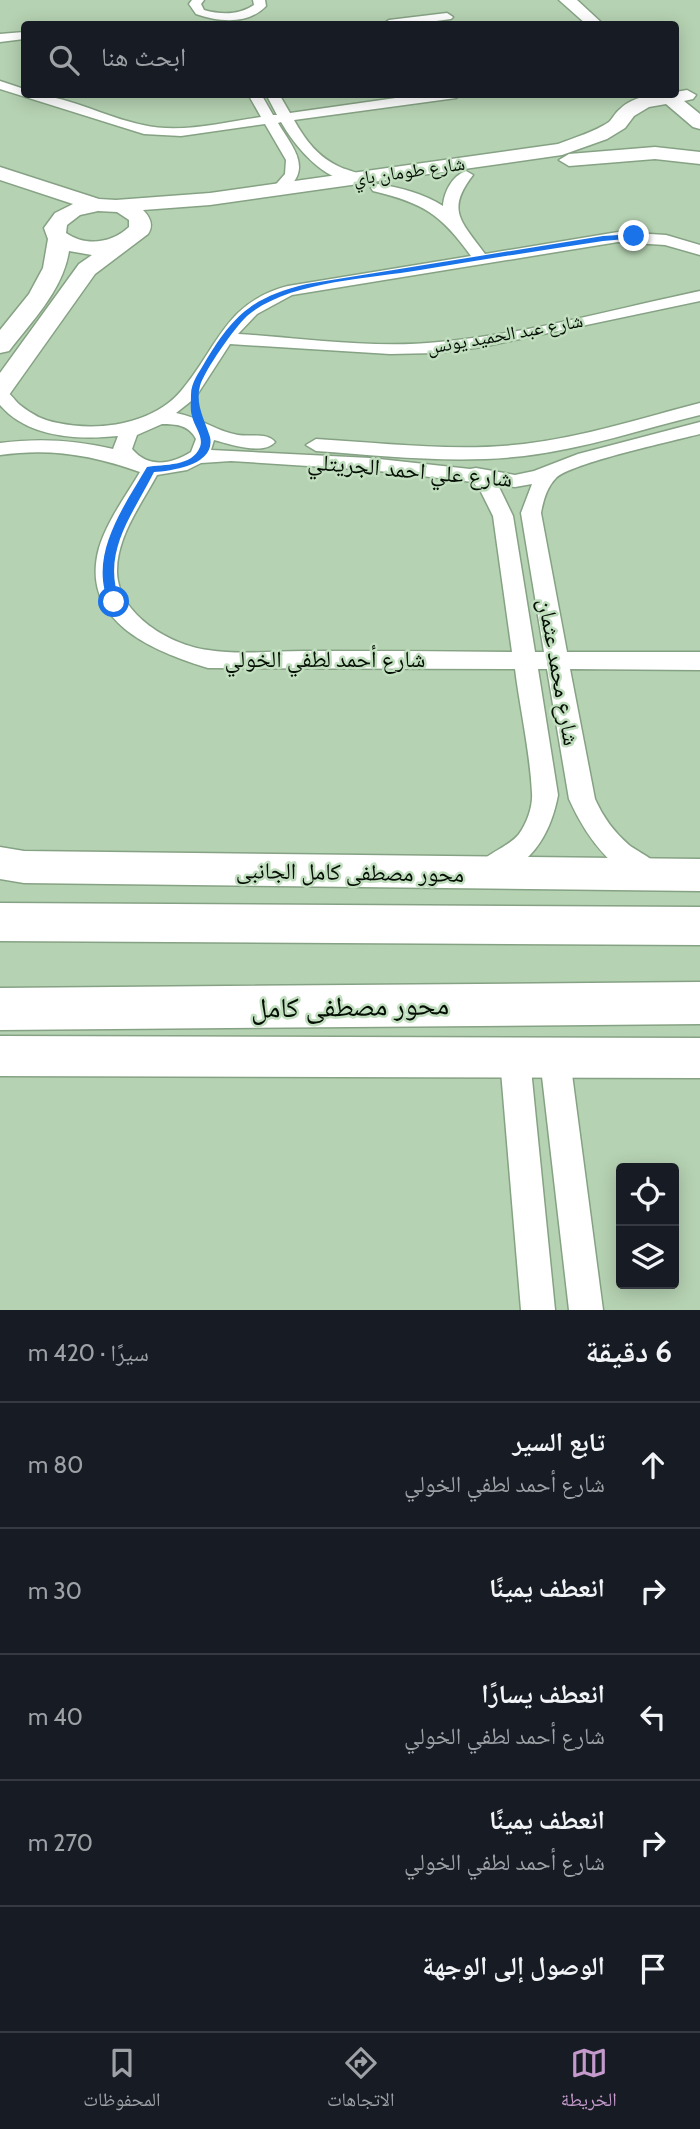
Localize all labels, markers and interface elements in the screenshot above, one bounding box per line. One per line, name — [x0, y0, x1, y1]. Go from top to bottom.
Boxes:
search box — [21, 21, 679, 98]
icon: search — [45, 41, 83, 79]
text: ابحث هنا — [101, 41, 186, 73]
street label: شارع طومان باي — [352, 152, 467, 194]
route end — [618, 220, 649, 251]
street label: شارع عبد الحميد يونس — [425, 309, 585, 359]
street label: شارع علي احمد الجريتلي — [306, 447, 514, 498]
route start — [98, 586, 129, 617]
street label: شارع محمد عثمان — [531, 596, 586, 748]
street label: شارع أحمد لطفي الخولي — [225, 645, 425, 678]
street label: محور مصطفى كامل الجانبى — [236, 856, 464, 888]
street label: محور مصطفى كامل — [251, 987, 449, 1026]
map controls — [616, 1163, 679, 1289]
button: locate — [616, 1163, 679, 1226]
button: layers — [616, 1226, 679, 1289]
text: 6 دقيقة — [585, 1333, 672, 1370]
text: سيرًا · 420 m — [28, 1339, 149, 1367]
text: تابع السير — [512, 1426, 605, 1458]
icon: ahead — [634, 1446, 672, 1484]
text: 80 m — [28, 1451, 83, 1479]
text: شارع أحمد لطفي الخولي — [404, 1470, 605, 1498]
text: انعطف يمينًا — [489, 1572, 605, 1604]
icon: right — [634, 1572, 672, 1610]
text: 30 m — [28, 1577, 82, 1605]
text: انعطف يسارًا — [481, 1678, 605, 1710]
icon: left — [634, 1698, 672, 1736]
text: 40 m — [28, 1703, 83, 1731]
text: شارع أحمد لطفي الخولي — [404, 1722, 605, 1750]
text: انعطف يمينًا — [489, 1804, 605, 1836]
icon: right — [634, 1824, 672, 1862]
text: 270 m — [28, 1829, 93, 1857]
text: شارع أحمد لطفي الخولي — [404, 1848, 605, 1876]
text: الوصول إلى الوجهة — [422, 1950, 605, 1982]
icon: arrive — [634, 1950, 672, 1988]
tab: المحفوظات — [83, 2044, 161, 2118]
tab: الاتجاهات — [327, 2044, 394, 2118]
tab: الخريطة — [561, 2044, 617, 2118]

